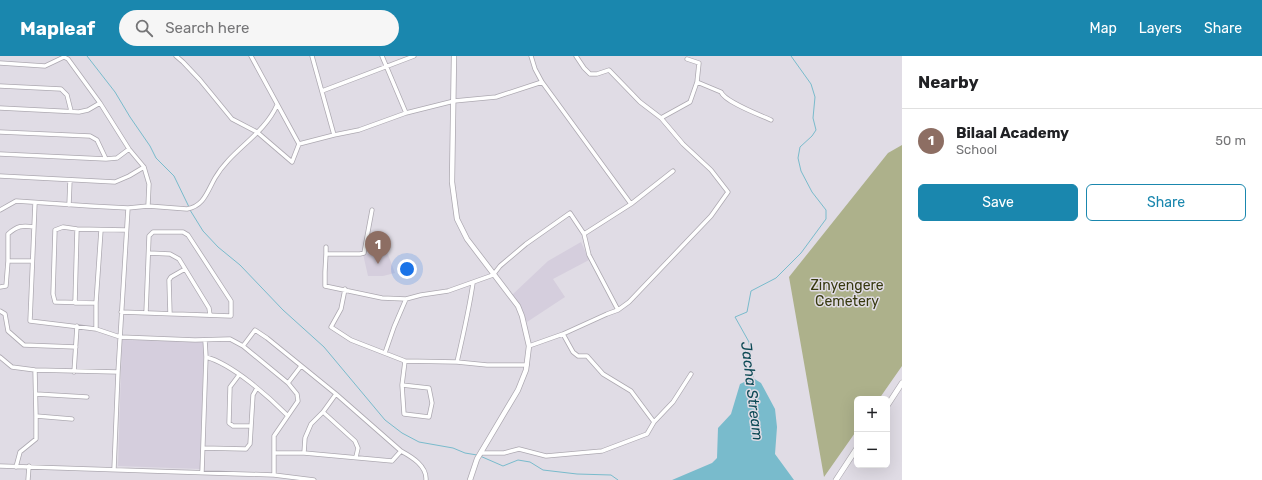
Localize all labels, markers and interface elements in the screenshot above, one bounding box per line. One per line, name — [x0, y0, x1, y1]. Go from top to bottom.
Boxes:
search box — [119, 10, 399, 46]
text: Mapleaf — [20, 17, 95, 40]
icon: search — [133, 17, 155, 39]
text: Search here — [165, 19, 249, 37]
text: Map — [1090, 20, 1117, 37]
text: Layers — [1139, 20, 1182, 37]
text: Share — [1204, 20, 1242, 37]
text: Nearby — [918, 72, 979, 92]
text: Bilaal Academy — [956, 124, 1069, 142]
text: 1 — [928, 133, 934, 148]
text: 50 m — [1215, 133, 1246, 148]
text: School — [956, 142, 997, 157]
button: Save — [918, 184, 1078, 221]
button: Share — [1086, 184, 1246, 221]
pin: 1 — [365, 231, 391, 264]
your location — [397, 259, 417, 279]
park label: Zinyengere Cemetery — [810, 277, 884, 310]
water label: Jacha Stream — [737, 341, 767, 441]
map controls — [854, 396, 890, 468]
button: + — [854, 396, 890, 432]
button: − — [854, 432, 890, 468]

